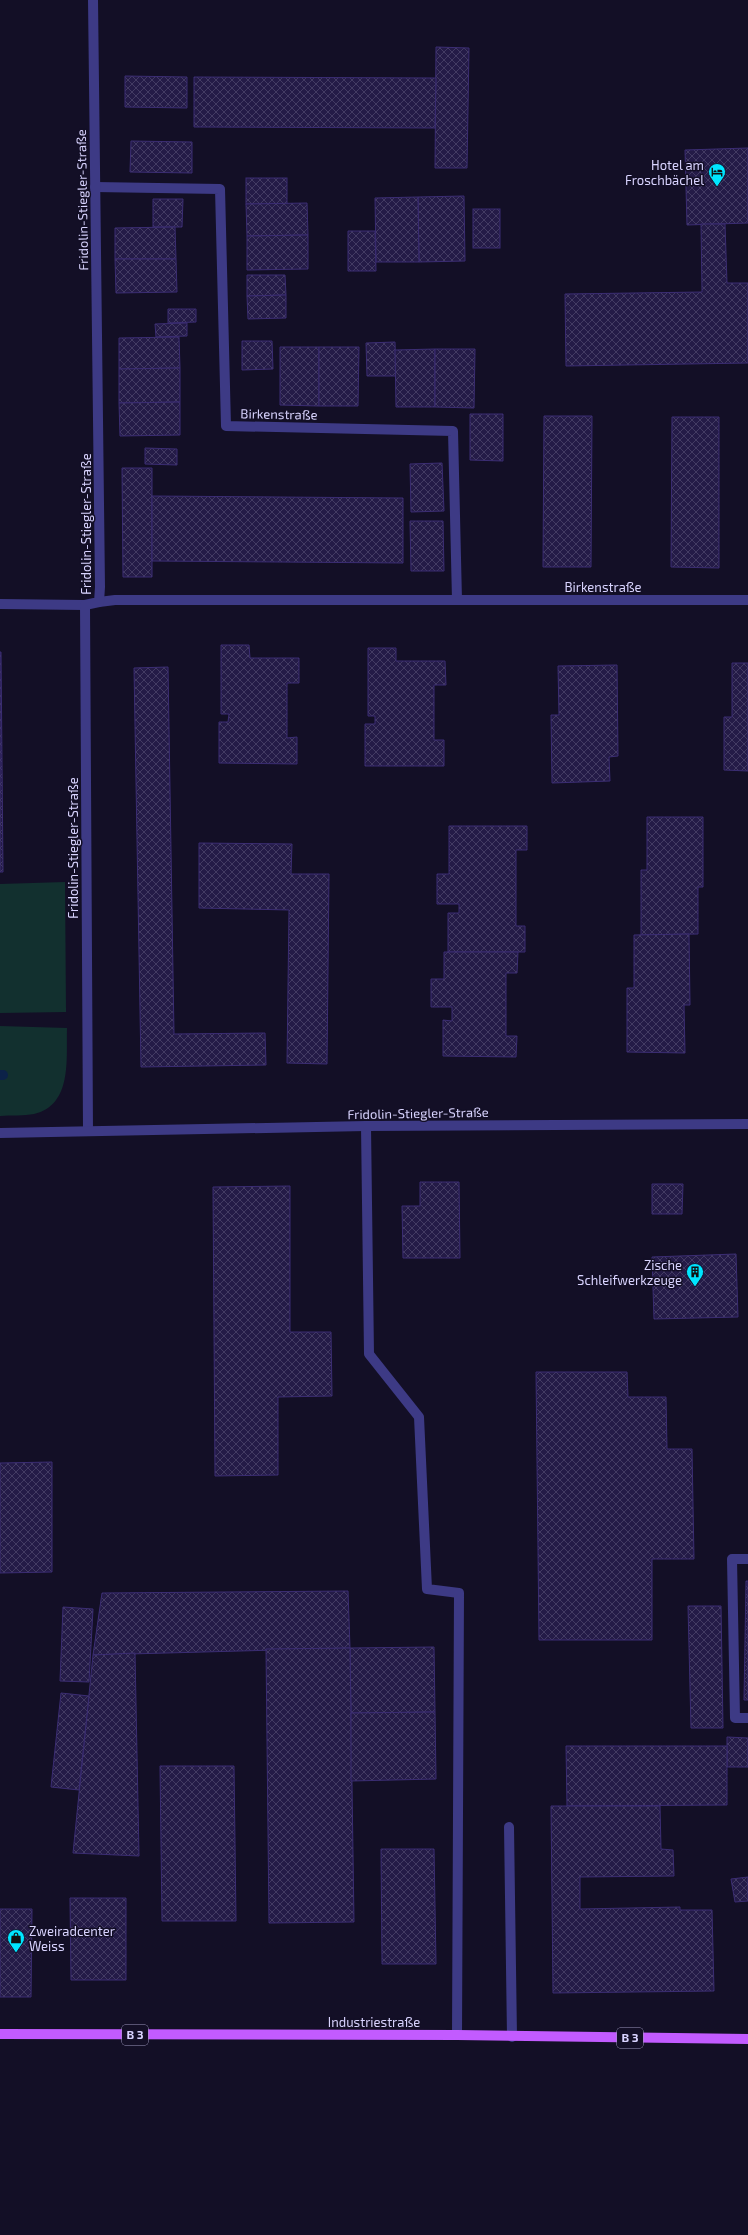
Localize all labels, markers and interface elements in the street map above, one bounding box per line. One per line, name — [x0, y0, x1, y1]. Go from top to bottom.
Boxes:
street label: Fridolin-Stiegler-Straße — [73, 129, 91, 271]
place label: Hotel am Froschbächel — [625, 157, 704, 188]
hotel icon: Hotel am Froschbächel — [707, 162, 727, 187]
street label: Birkenstraße — [240, 405, 318, 423]
street label: Fridolin-Stiegler-Straße — [78, 453, 94, 595]
street label: Birkenstraße — [564, 579, 642, 595]
street label: Fridolin-Stiegler-Straße — [65, 777, 81, 919]
street label: Fridolin-Stiegler-Straße — [347, 1104, 489, 1122]
place label: Zische Schleifwerkzeuge — [577, 1257, 682, 1288]
building icon: Zische Schleifwerkzeuge — [685, 1262, 705, 1287]
place label: Zweiradcenter Weiss — [29, 1923, 115, 1954]
shop icon: Zweiradcenter Weiss — [6, 1928, 26, 1953]
street label: Industriestraße — [328, 2014, 420, 2030]
road number: B 3 — [122, 2025, 148, 2045]
road number: B 3 — [617, 2028, 643, 2048]

